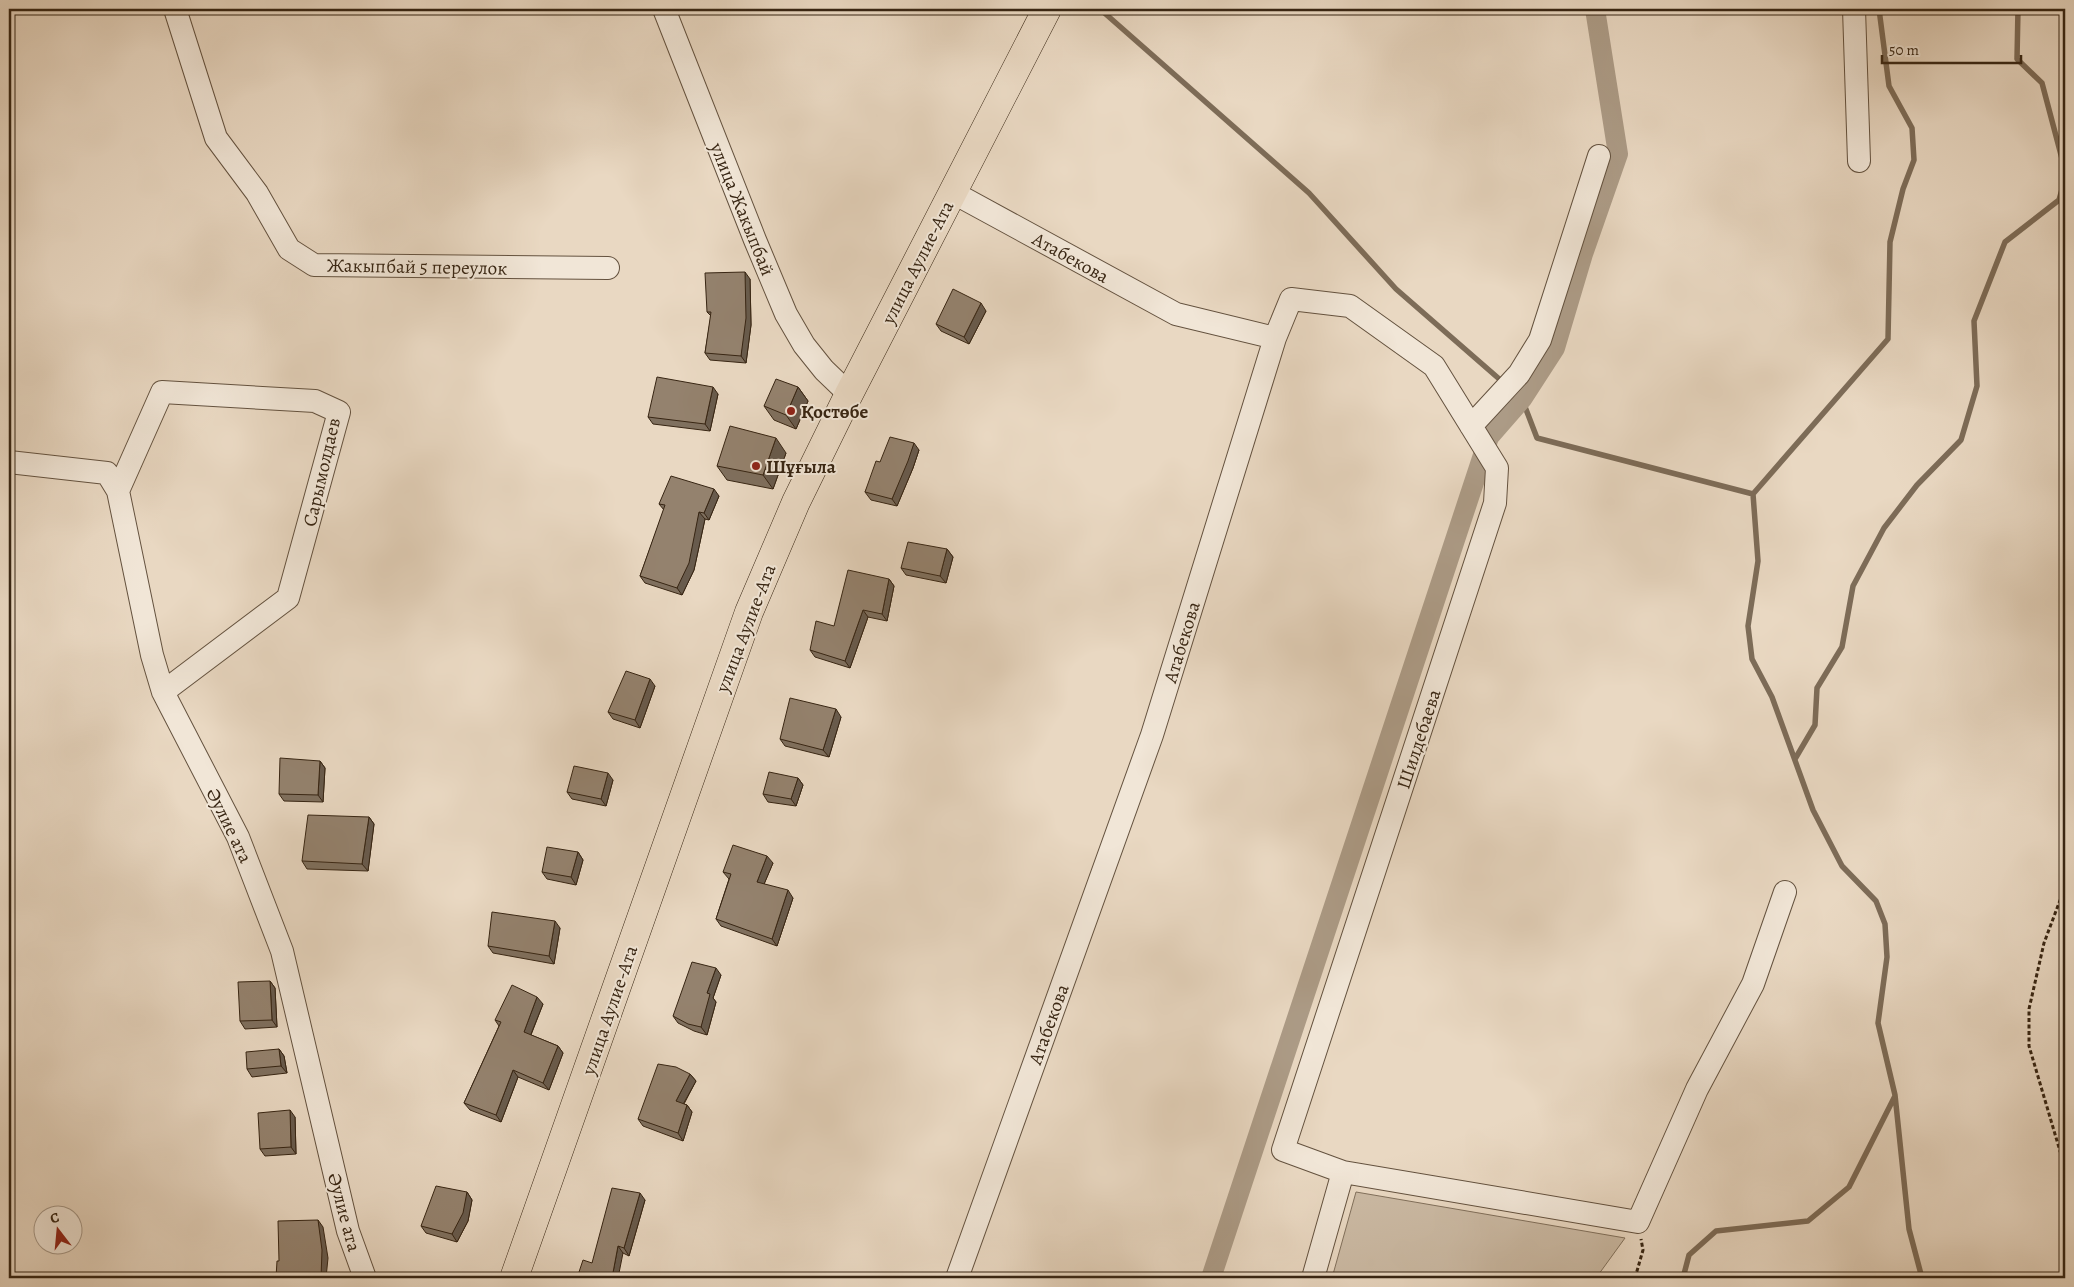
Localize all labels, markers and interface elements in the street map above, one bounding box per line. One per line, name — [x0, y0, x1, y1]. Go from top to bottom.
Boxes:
scale bar — [1882, 32, 2020, 64]
text: 50 m — [1889, 40, 1919, 60]
street label: улица Жакыпбай — [703, 138, 781, 280]
street label: улица Аулие-Ата — [875, 196, 960, 330]
street label: Атабекова — [1027, 226, 1114, 290]
street label: Жакыпбай 5 переулок — [327, 252, 508, 282]
place label: Қостөбе — [801, 399, 868, 425]
marker: Қостөбе — [785, 405, 797, 417]
street label: Сарымолдаев — [297, 415, 347, 529]
place label: Шұғыла — [766, 454, 837, 480]
marker: Шұғыла — [750, 460, 762, 472]
street label: улица Аулие-Ата — [709, 560, 782, 697]
street label: Атабекова — [1157, 598, 1207, 687]
street label: Шилдебаева — [1391, 686, 1447, 793]
street label: Әулие ата — [200, 784, 259, 868]
street label: улица Аулие-Ата — [575, 942, 644, 1080]
street label: Атабекова — [1022, 980, 1076, 1069]
street label: Әулие ата — [321, 1170, 367, 1255]
north arrow — [32, 1204, 82, 1254]
text: С — [48, 1208, 62, 1228]

